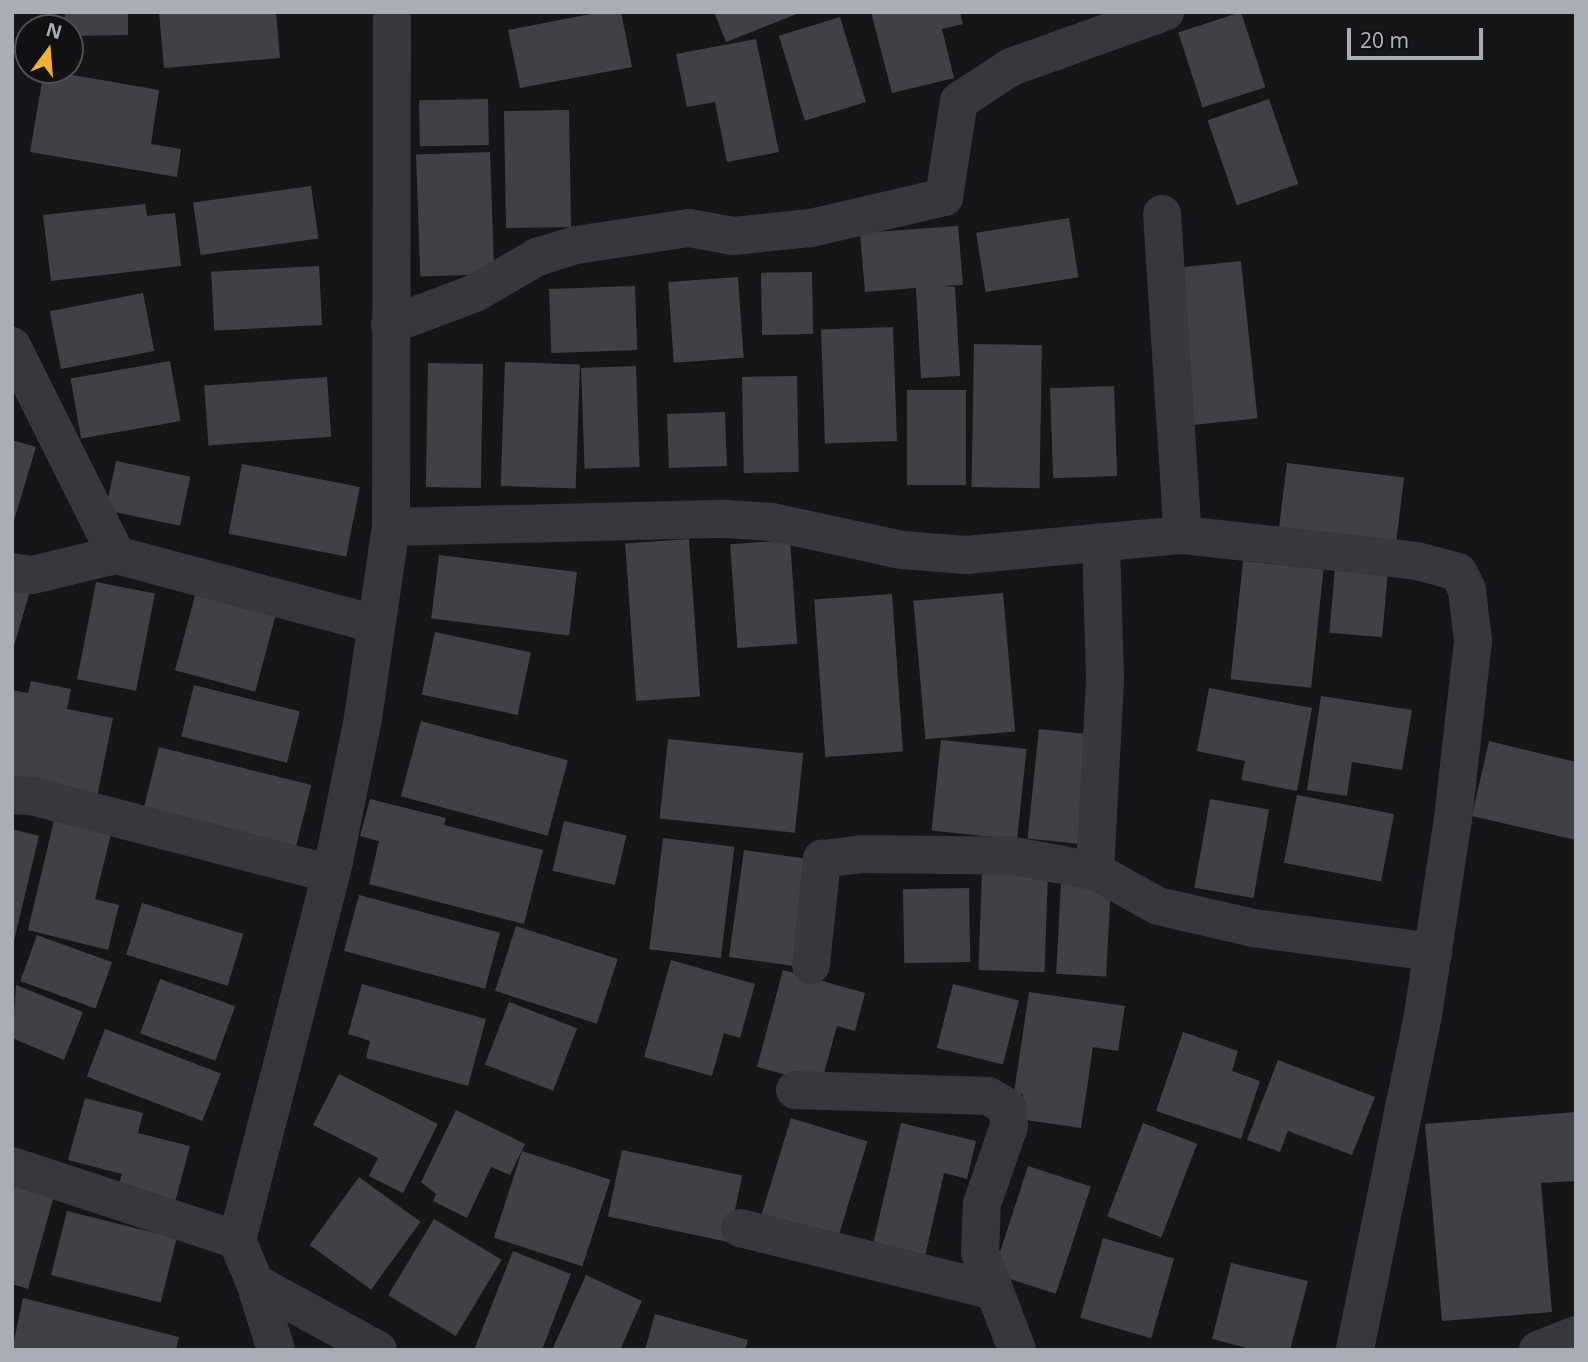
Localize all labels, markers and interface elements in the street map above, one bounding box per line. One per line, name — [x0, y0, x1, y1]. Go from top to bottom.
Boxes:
north arrow — [14, 14, 84, 84]
scale bar — [1350, 14, 1486, 58]
text: N — [43, 16, 65, 45]
text: 20 m — [1360, 26, 1409, 54]

